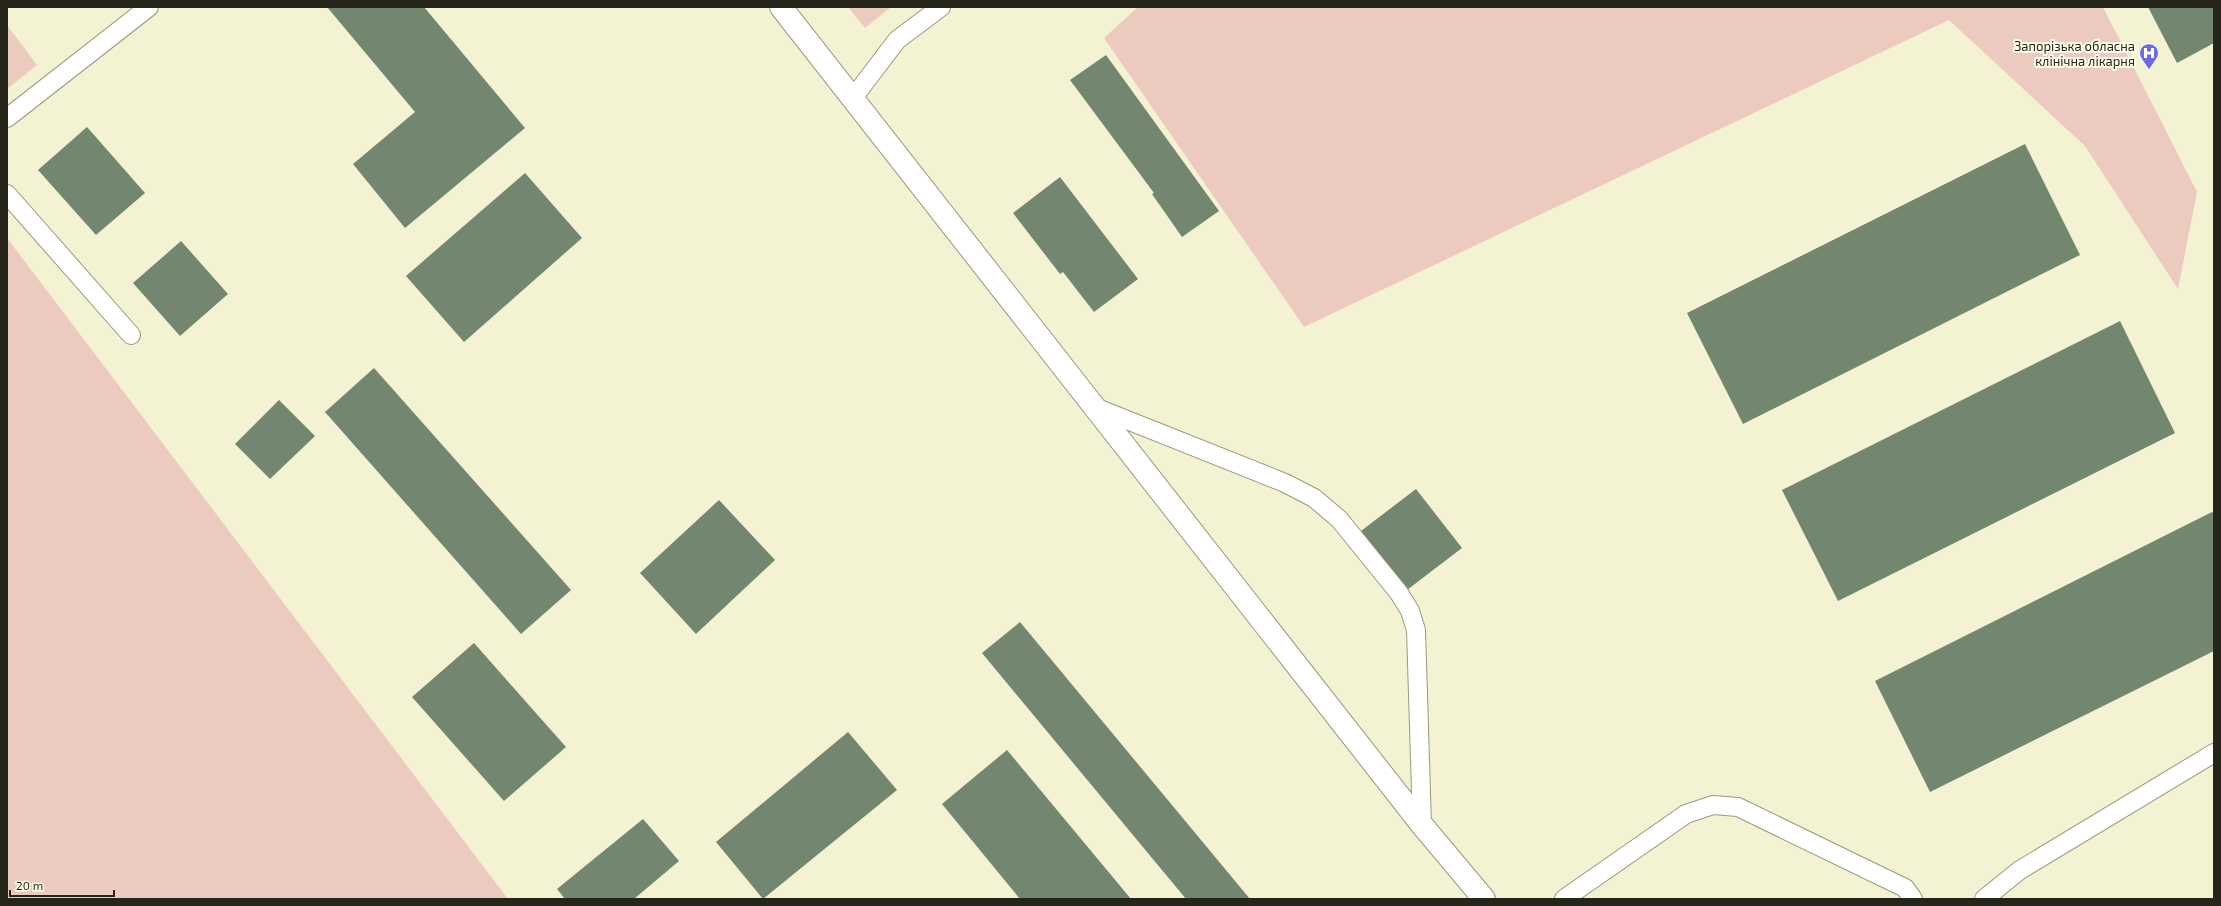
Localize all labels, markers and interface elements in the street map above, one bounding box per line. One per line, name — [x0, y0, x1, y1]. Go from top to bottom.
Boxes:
place label: Запорізька обласна клінічна лікарня — [2014, 38, 2135, 69]
hospital icon: Запорізька обласна клінічна лікарня — [2138, 42, 2160, 70]
scale bar — [10, 872, 114, 898]
text: 20 m — [16, 878, 43, 892]

